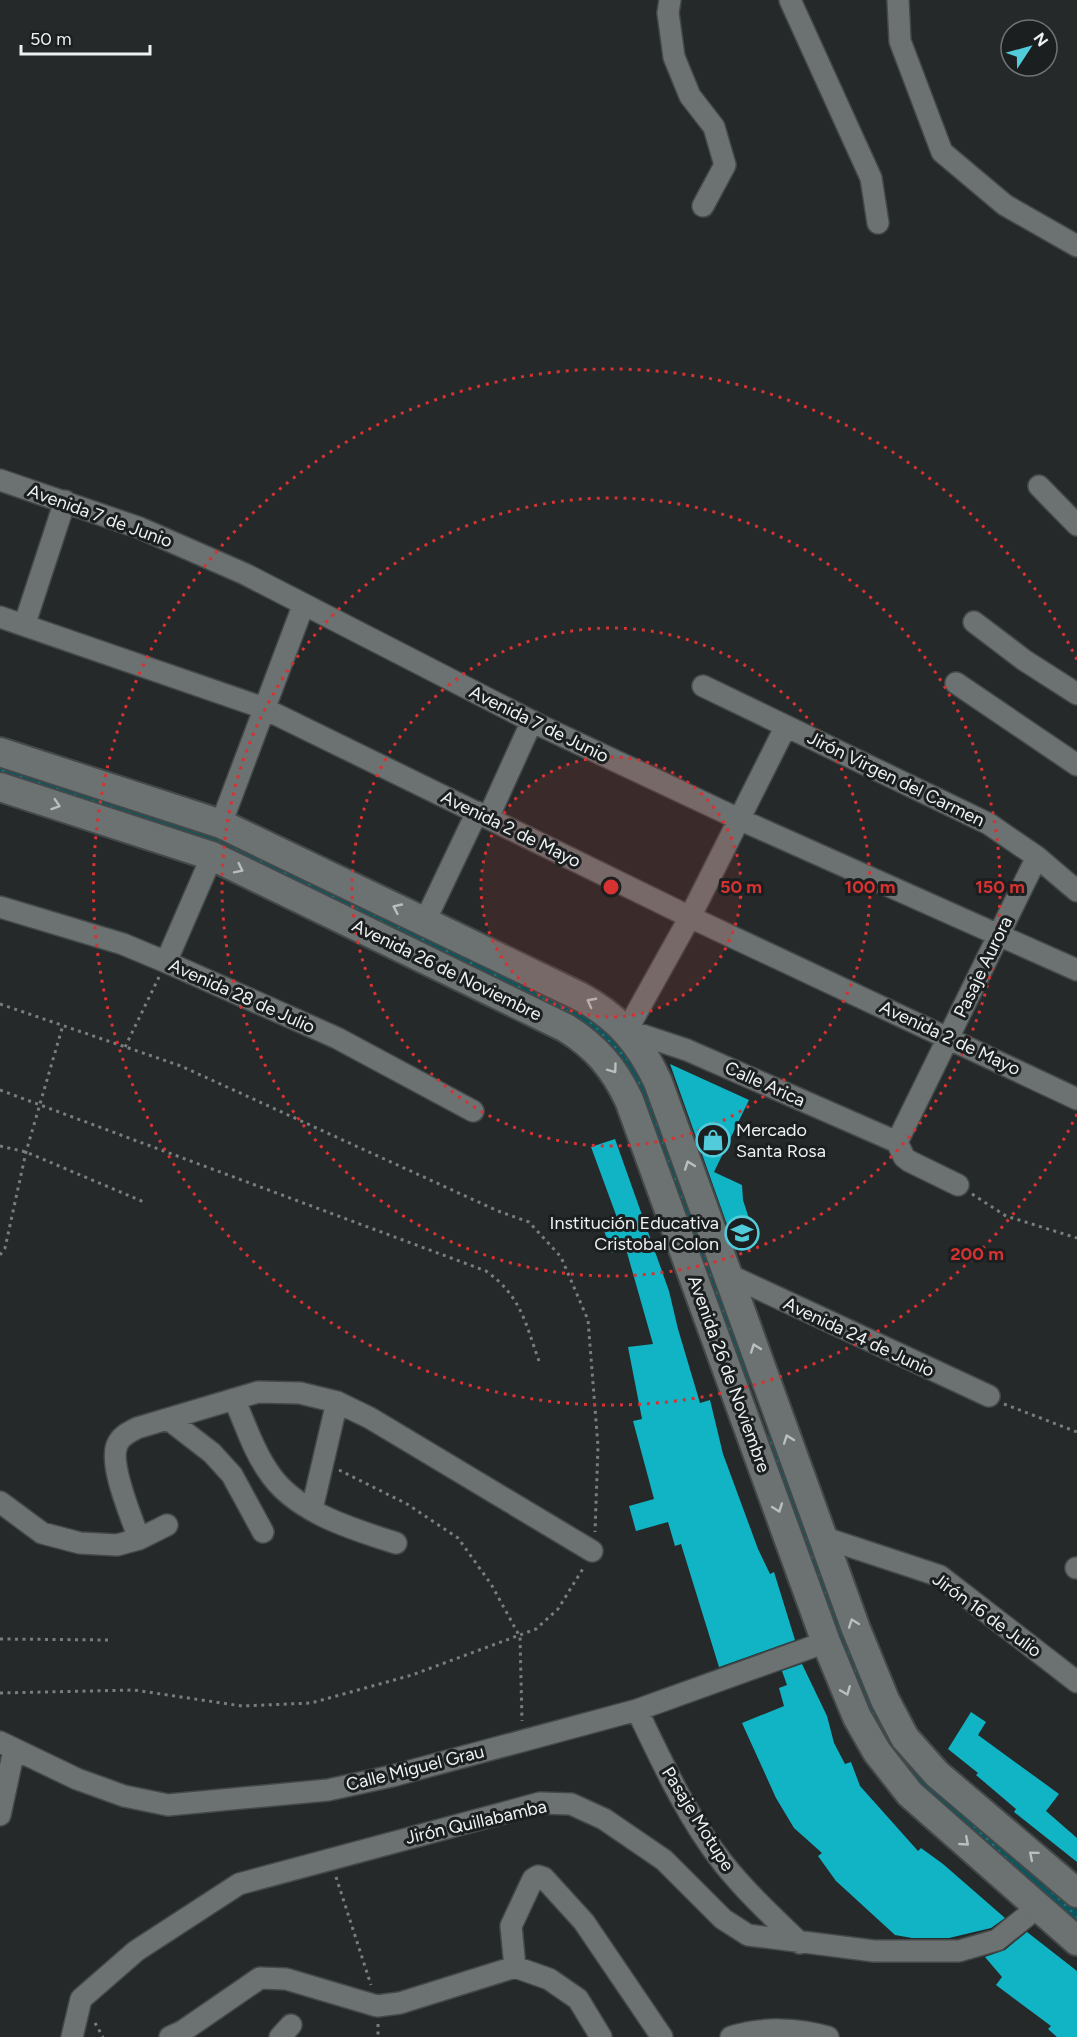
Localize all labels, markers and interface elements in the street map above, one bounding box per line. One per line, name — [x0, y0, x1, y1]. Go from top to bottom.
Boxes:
scale bar — [21, 18, 150, 56]
north arrow — [999, 18, 1059, 78]
text: 50 m — [30, 28, 72, 50]
text: N — [1029, 29, 1052, 50]
street label: Avenida 7 de Junio — [25, 480, 175, 552]
street label: Avenida 7 de Junio — [466, 681, 612, 767]
street label: Jirón Virgen del Carmen — [804, 727, 988, 831]
street label: Avenida 2 de Mayo — [438, 786, 584, 872]
one-way arrow — [50, 797, 61, 810]
one-way arrow — [233, 862, 244, 874]
text: 50 m — [720, 876, 762, 898]
text: 100 m — [845, 876, 895, 898]
text: 150 m — [975, 876, 1025, 898]
centre of rings — [601, 877, 621, 897]
one-way arrow — [393, 903, 404, 915]
street label: Pasaje Aurora — [949, 913, 1017, 1021]
street label: Avenida 26 de Noviembre — [349, 914, 546, 1026]
street label: Avenida 28 de Julio — [166, 954, 318, 1038]
street label: Avenida 2 de Mayo — [876, 996, 1024, 1080]
one-way arrow — [587, 998, 598, 1009]
street label: Calle Arica — [721, 1057, 809, 1111]
one-way arrow — [605, 1063, 616, 1074]
place label: Mercado Santa Rosa — [736, 1119, 826, 1162]
shop icon: Mercado Santa Rosa — [695, 1122, 731, 1158]
one-way arrow — [683, 1160, 696, 1171]
place label: Institución Educativa Cristobal Colon — [550, 1212, 719, 1255]
school or university icon: Institución Educativa Cristobal Colon — [724, 1215, 760, 1251]
text: 200 m — [950, 1243, 1004, 1265]
street label: Avenida 26 de Noviembre — [683, 1272, 775, 1476]
street label: Avenida 24 de Junio — [780, 1292, 938, 1382]
one-way arrow — [750, 1344, 763, 1354]
one-way arrow — [782, 1434, 795, 1445]
one-way arrow — [770, 1503, 783, 1513]
street label: Jirón 16 de Julio — [928, 1568, 1046, 1662]
one-way arrow — [848, 1618, 861, 1628]
one-way arrow — [839, 1685, 851, 1696]
street label: Calle Miguel Grau — [344, 1740, 486, 1796]
street label: Pasaje Motupe — [657, 1763, 739, 1875]
street label: Jirón Quillabamba — [403, 1795, 549, 1849]
one-way arrow — [958, 1835, 969, 1846]
one-way arrow — [1029, 1851, 1039, 1862]

